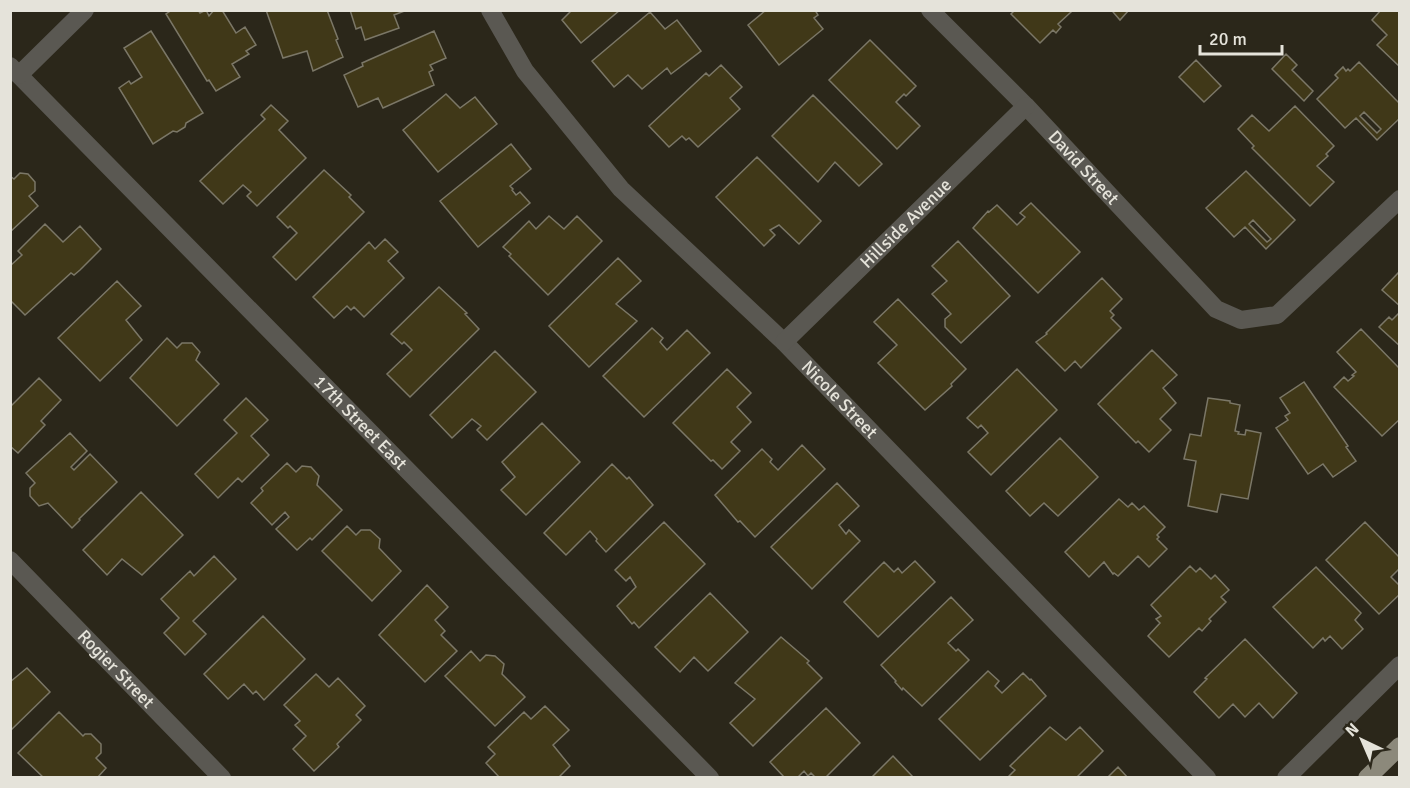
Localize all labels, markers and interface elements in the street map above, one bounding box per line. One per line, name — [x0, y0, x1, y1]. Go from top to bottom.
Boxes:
scale bar — [1200, 18, 1282, 56]
text: 20 m — [1209, 28, 1247, 50]
street label: David Street — [1044, 126, 1124, 209]
street label: Hillside Avenue — [855, 174, 956, 273]
street label: Nicole Street — [797, 356, 882, 443]
street label: 17th Street East — [309, 371, 412, 474]
street label: Rogier Street — [73, 625, 159, 713]
north arrow — [1332, 710, 1392, 770]
text: N — [1341, 719, 1363, 741]

